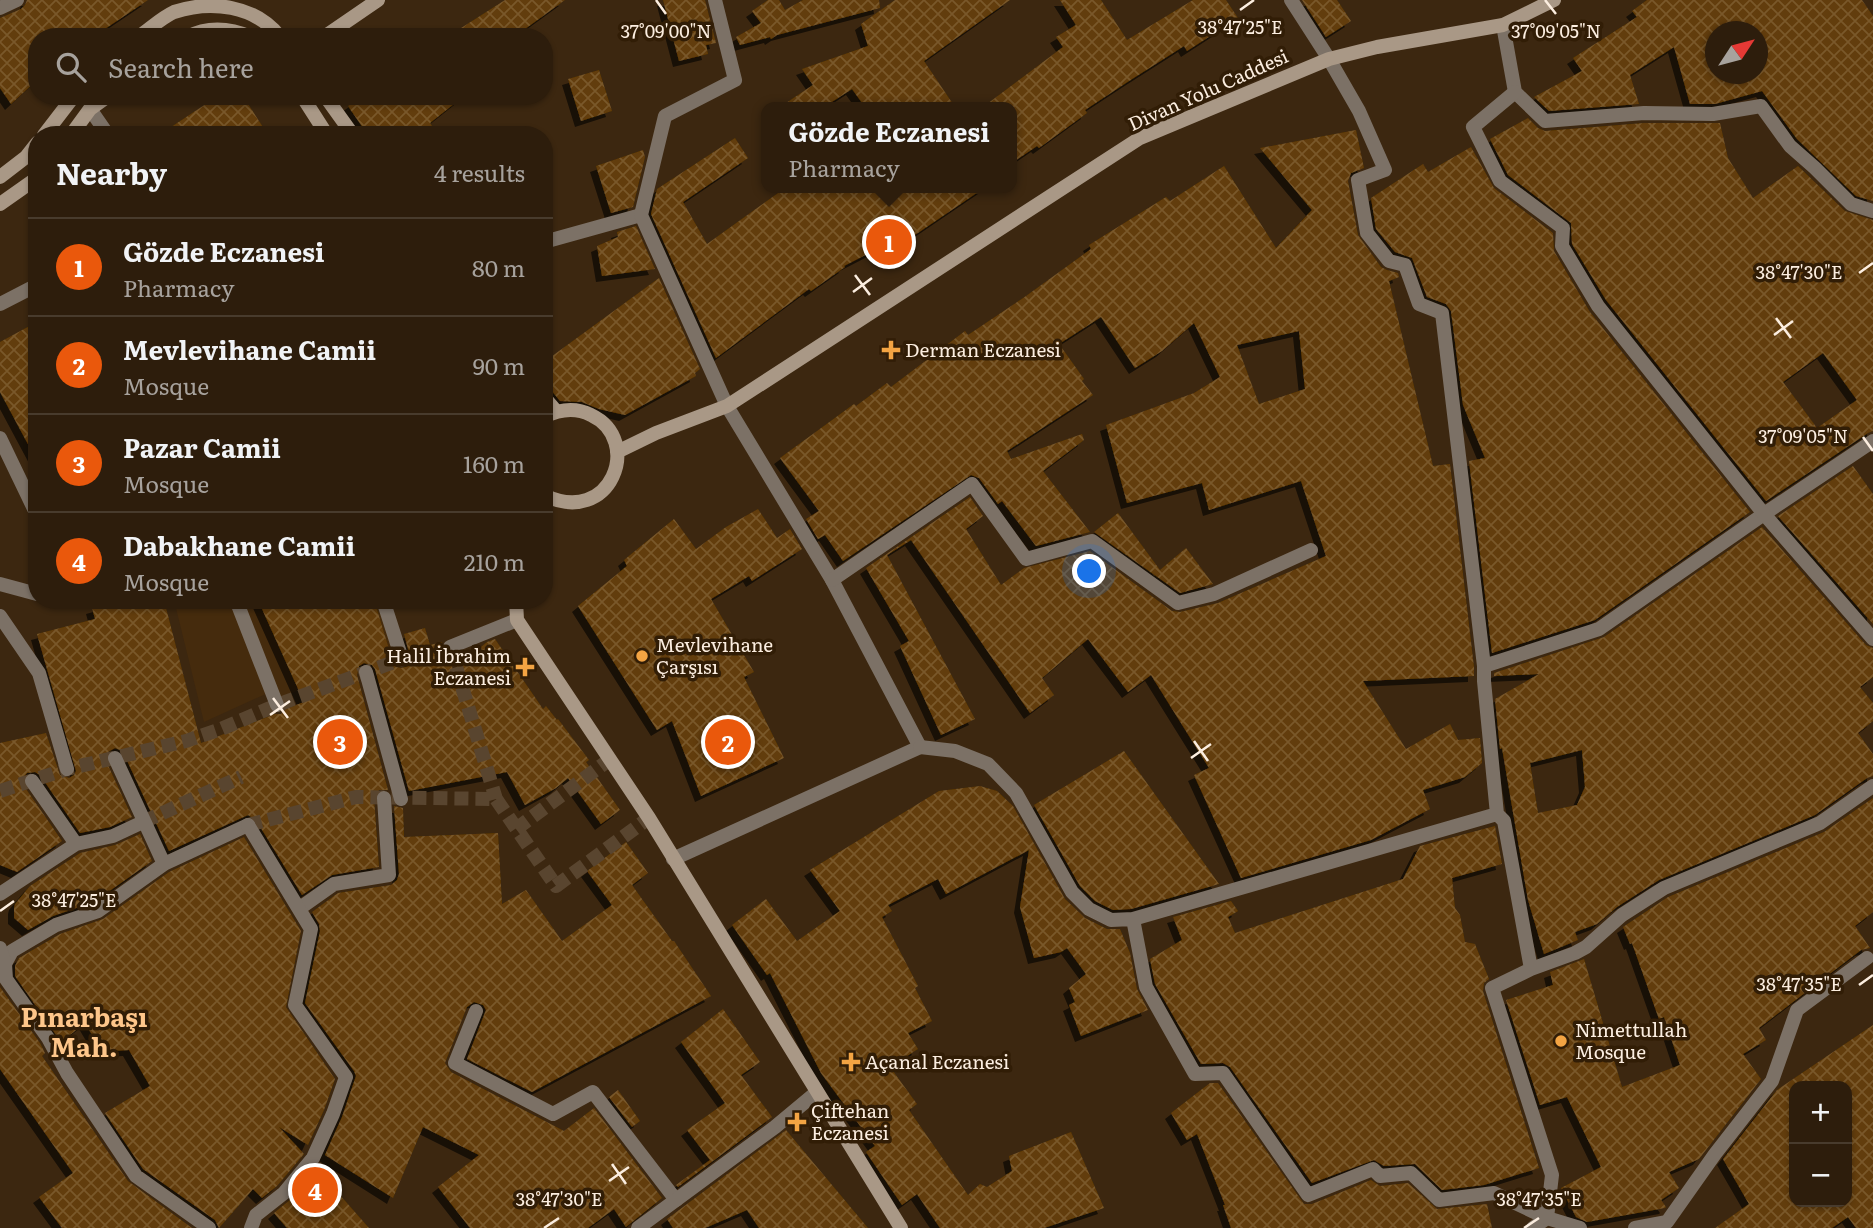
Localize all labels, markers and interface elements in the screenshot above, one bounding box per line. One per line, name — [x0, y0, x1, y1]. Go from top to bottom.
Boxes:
text: 38°47'25"E — [1198, 13, 1282, 40]
text: 37°09'00"N — [620, 17, 712, 44]
text: 37°09'05"N — [1511, 17, 1601, 44]
north arrow — [1705, 21, 1768, 84]
search box — [28, 28, 553, 105]
street label: Divan Yolu Caddesi — [1123, 41, 1292, 137]
text: Search here — [108, 47, 254, 86]
icon: search — [52, 48, 90, 86]
popup — [761, 102, 1017, 193]
text: Gözde Eczanesi — [788, 111, 990, 150]
text: Nearby — [56, 150, 167, 194]
text: Pharmacy — [788, 150, 900, 184]
text: 4 results — [434, 155, 525, 189]
pin: 1 — [866, 216, 912, 268]
text: Gözde Eczanesi — [123, 231, 325, 270]
text: 1 — [74, 250, 84, 284]
text: 80 m — [472, 250, 525, 284]
text: 38°47'30"E — [1756, 258, 1842, 285]
text: Pharmacy — [123, 270, 234, 304]
text: Mevlevihane Camii — [123, 329, 376, 368]
place label: Derman Eczanesi — [905, 335, 1061, 363]
marker: Derman Eczanesi — [883, 342, 899, 358]
text: 2 — [73, 348, 85, 382]
text: 90 m — [473, 348, 525, 382]
text: Mosque — [123, 368, 209, 402]
text: 37°09'05"N — [1758, 422, 1848, 449]
text: Pazar Camii — [123, 427, 281, 466]
text: 3 — [73, 446, 85, 480]
text: 160 m — [463, 446, 525, 480]
text: Mosque — [123, 466, 209, 500]
text: Dabakhane Camii — [123, 525, 355, 564]
text: 4 — [72, 544, 86, 578]
text: 210 m — [464, 544, 525, 578]
your location — [1072, 554, 1106, 588]
text: Mosque — [123, 564, 209, 598]
place label: Mevlevihane Çarşısı — [656, 630, 773, 680]
place label: Halil İbrahim Eczanesi — [386, 641, 511, 691]
marker: Mevlevihane Çarşısı — [634, 648, 650, 664]
marker: Halil İbrahim Eczanesi — [517, 659, 533, 675]
pin: 3 — [317, 716, 363, 768]
pin: 2 — [705, 716, 751, 768]
text: 38°47'25"E — [32, 886, 116, 913]
text: 38°47'35"E — [1756, 970, 1842, 997]
district label: Pınarbaşı Mah. — [20, 996, 148, 1065]
place label: Nimettullah Mosque — [1575, 1015, 1687, 1065]
marker: Nimettullah Mosque — [1553, 1033, 1569, 1049]
place label: Açanal Eczanesi — [865, 1047, 1009, 1075]
marker: Açanal Eczanesi — [843, 1054, 859, 1070]
map controls — [1789, 1081, 1852, 1207]
button: + — [1789, 1081, 1852, 1144]
place label: Çiftehan Eczanesi — [811, 1096, 889, 1146]
marker: Çiftehan Eczanesi — [789, 1114, 805, 1130]
button: − — [1789, 1144, 1852, 1207]
pin: 4 — [292, 1164, 338, 1216]
text: 38°47'30"E — [516, 1185, 602, 1212]
text: 38°47'35"E — [1496, 1185, 1582, 1212]

